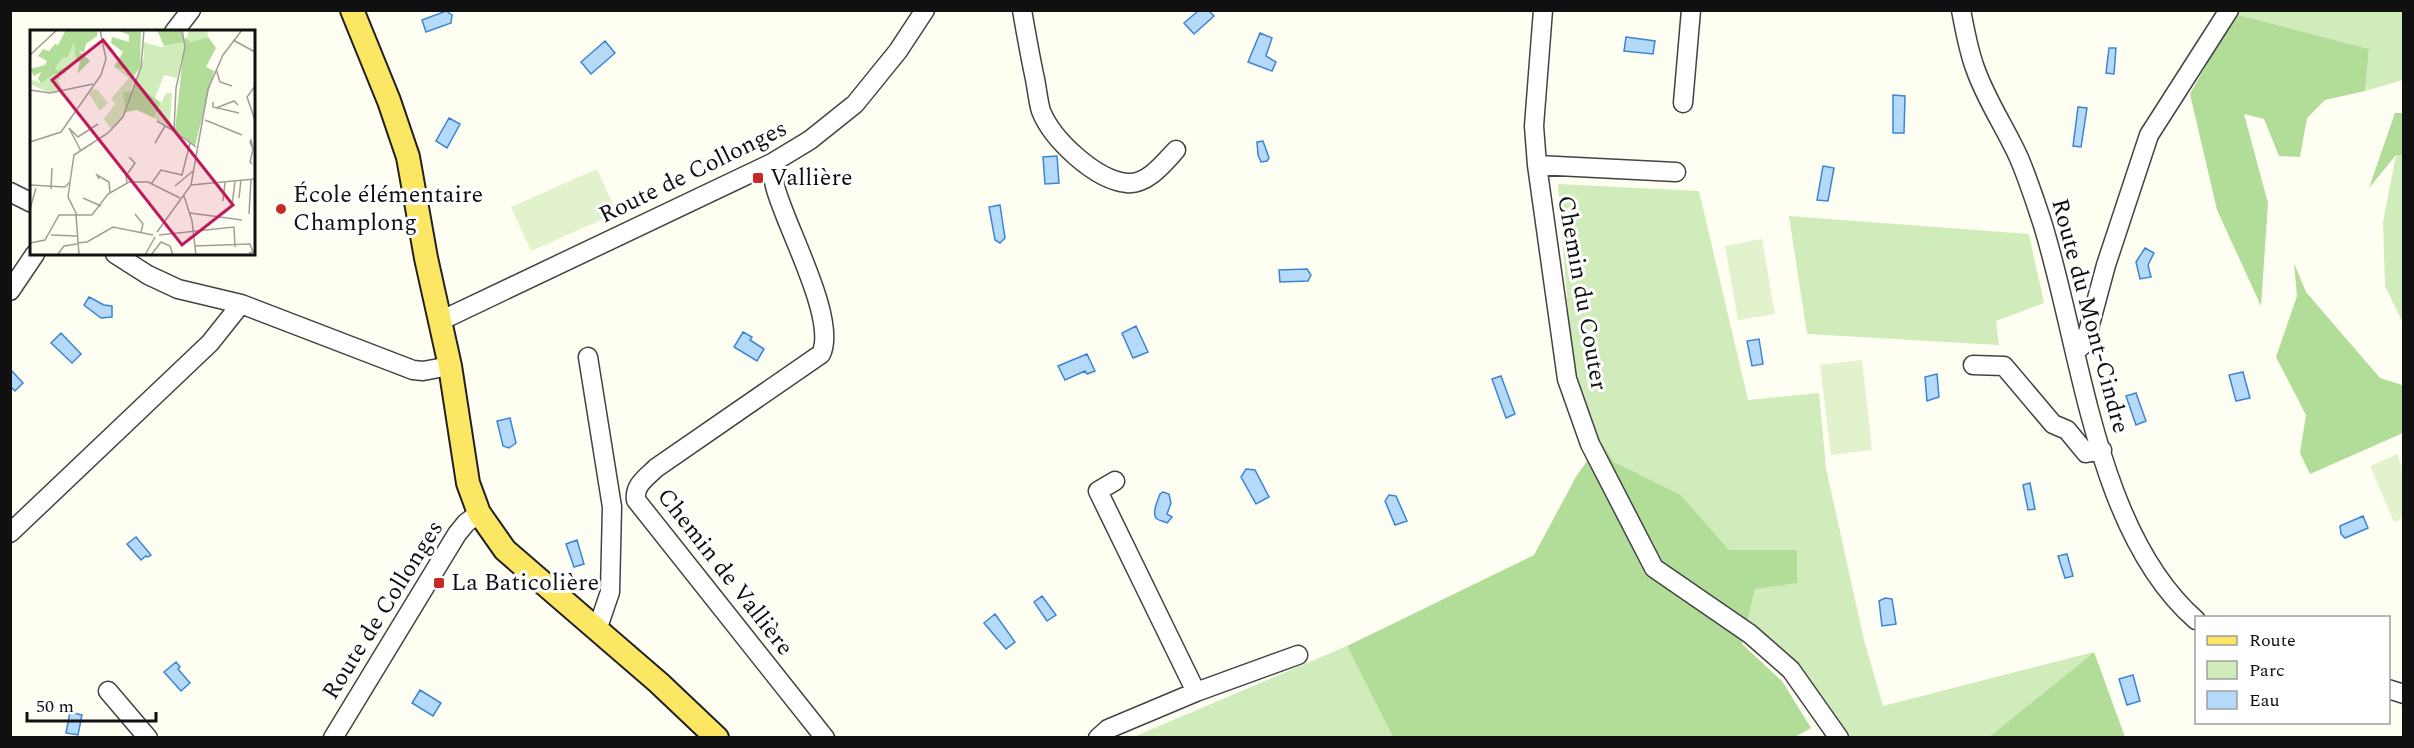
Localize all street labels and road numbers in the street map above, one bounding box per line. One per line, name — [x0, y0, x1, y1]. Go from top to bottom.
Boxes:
street label: Route de Collonges — [593, 111, 793, 233]
street label: Chemin du Couter — [1547, 193, 1617, 393]
street label: Route du Mont-Cindre — [2041, 195, 2139, 437]
street label: Chemin de Vallière — [648, 480, 802, 664]
street label: Route de Collonges — [313, 513, 453, 707]

